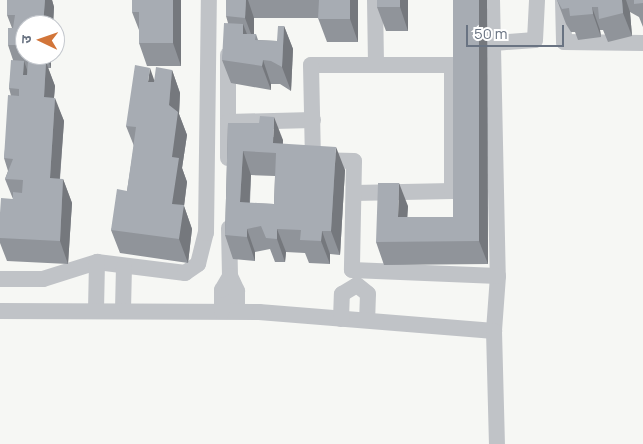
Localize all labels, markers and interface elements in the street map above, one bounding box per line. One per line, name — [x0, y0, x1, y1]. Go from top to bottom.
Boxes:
north arrow — [15, 15, 65, 65]
scale bar — [468, 15, 566, 47]
text: 50 m — [474, 23, 508, 44]
text: उ — [16, 35, 35, 44]

